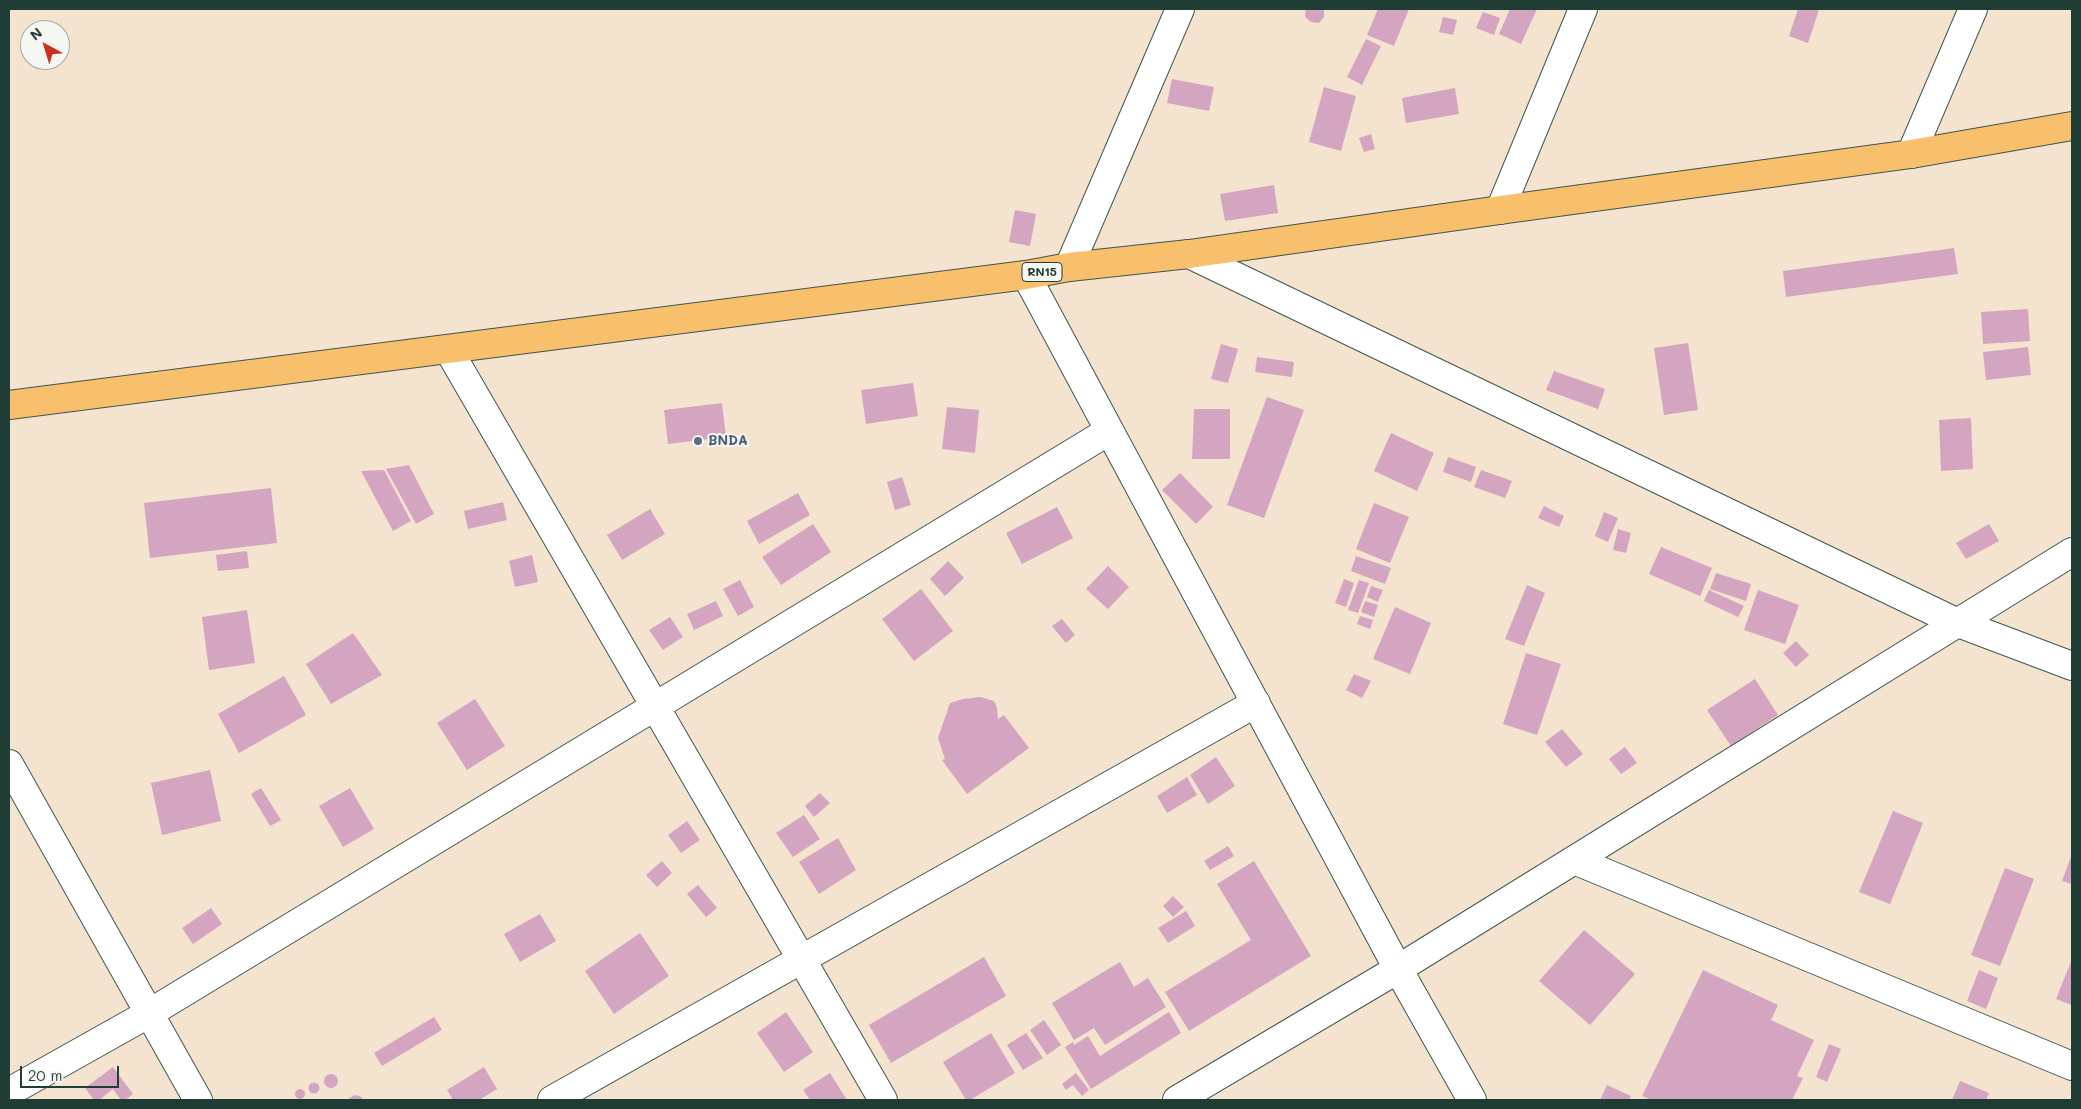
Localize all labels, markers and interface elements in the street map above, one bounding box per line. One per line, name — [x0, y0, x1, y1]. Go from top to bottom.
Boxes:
north arrow — [20, 20, 70, 70]
text: N — [26, 23, 46, 44]
road number: RN15 — [1022, 262, 1062, 282]
place label: BNDA — [708, 433, 748, 449]
marker: BNDA — [692, 435, 704, 447]
scale bar — [22, 1056, 121, 1088]
text: 20 m — [28, 1065, 62, 1085]

